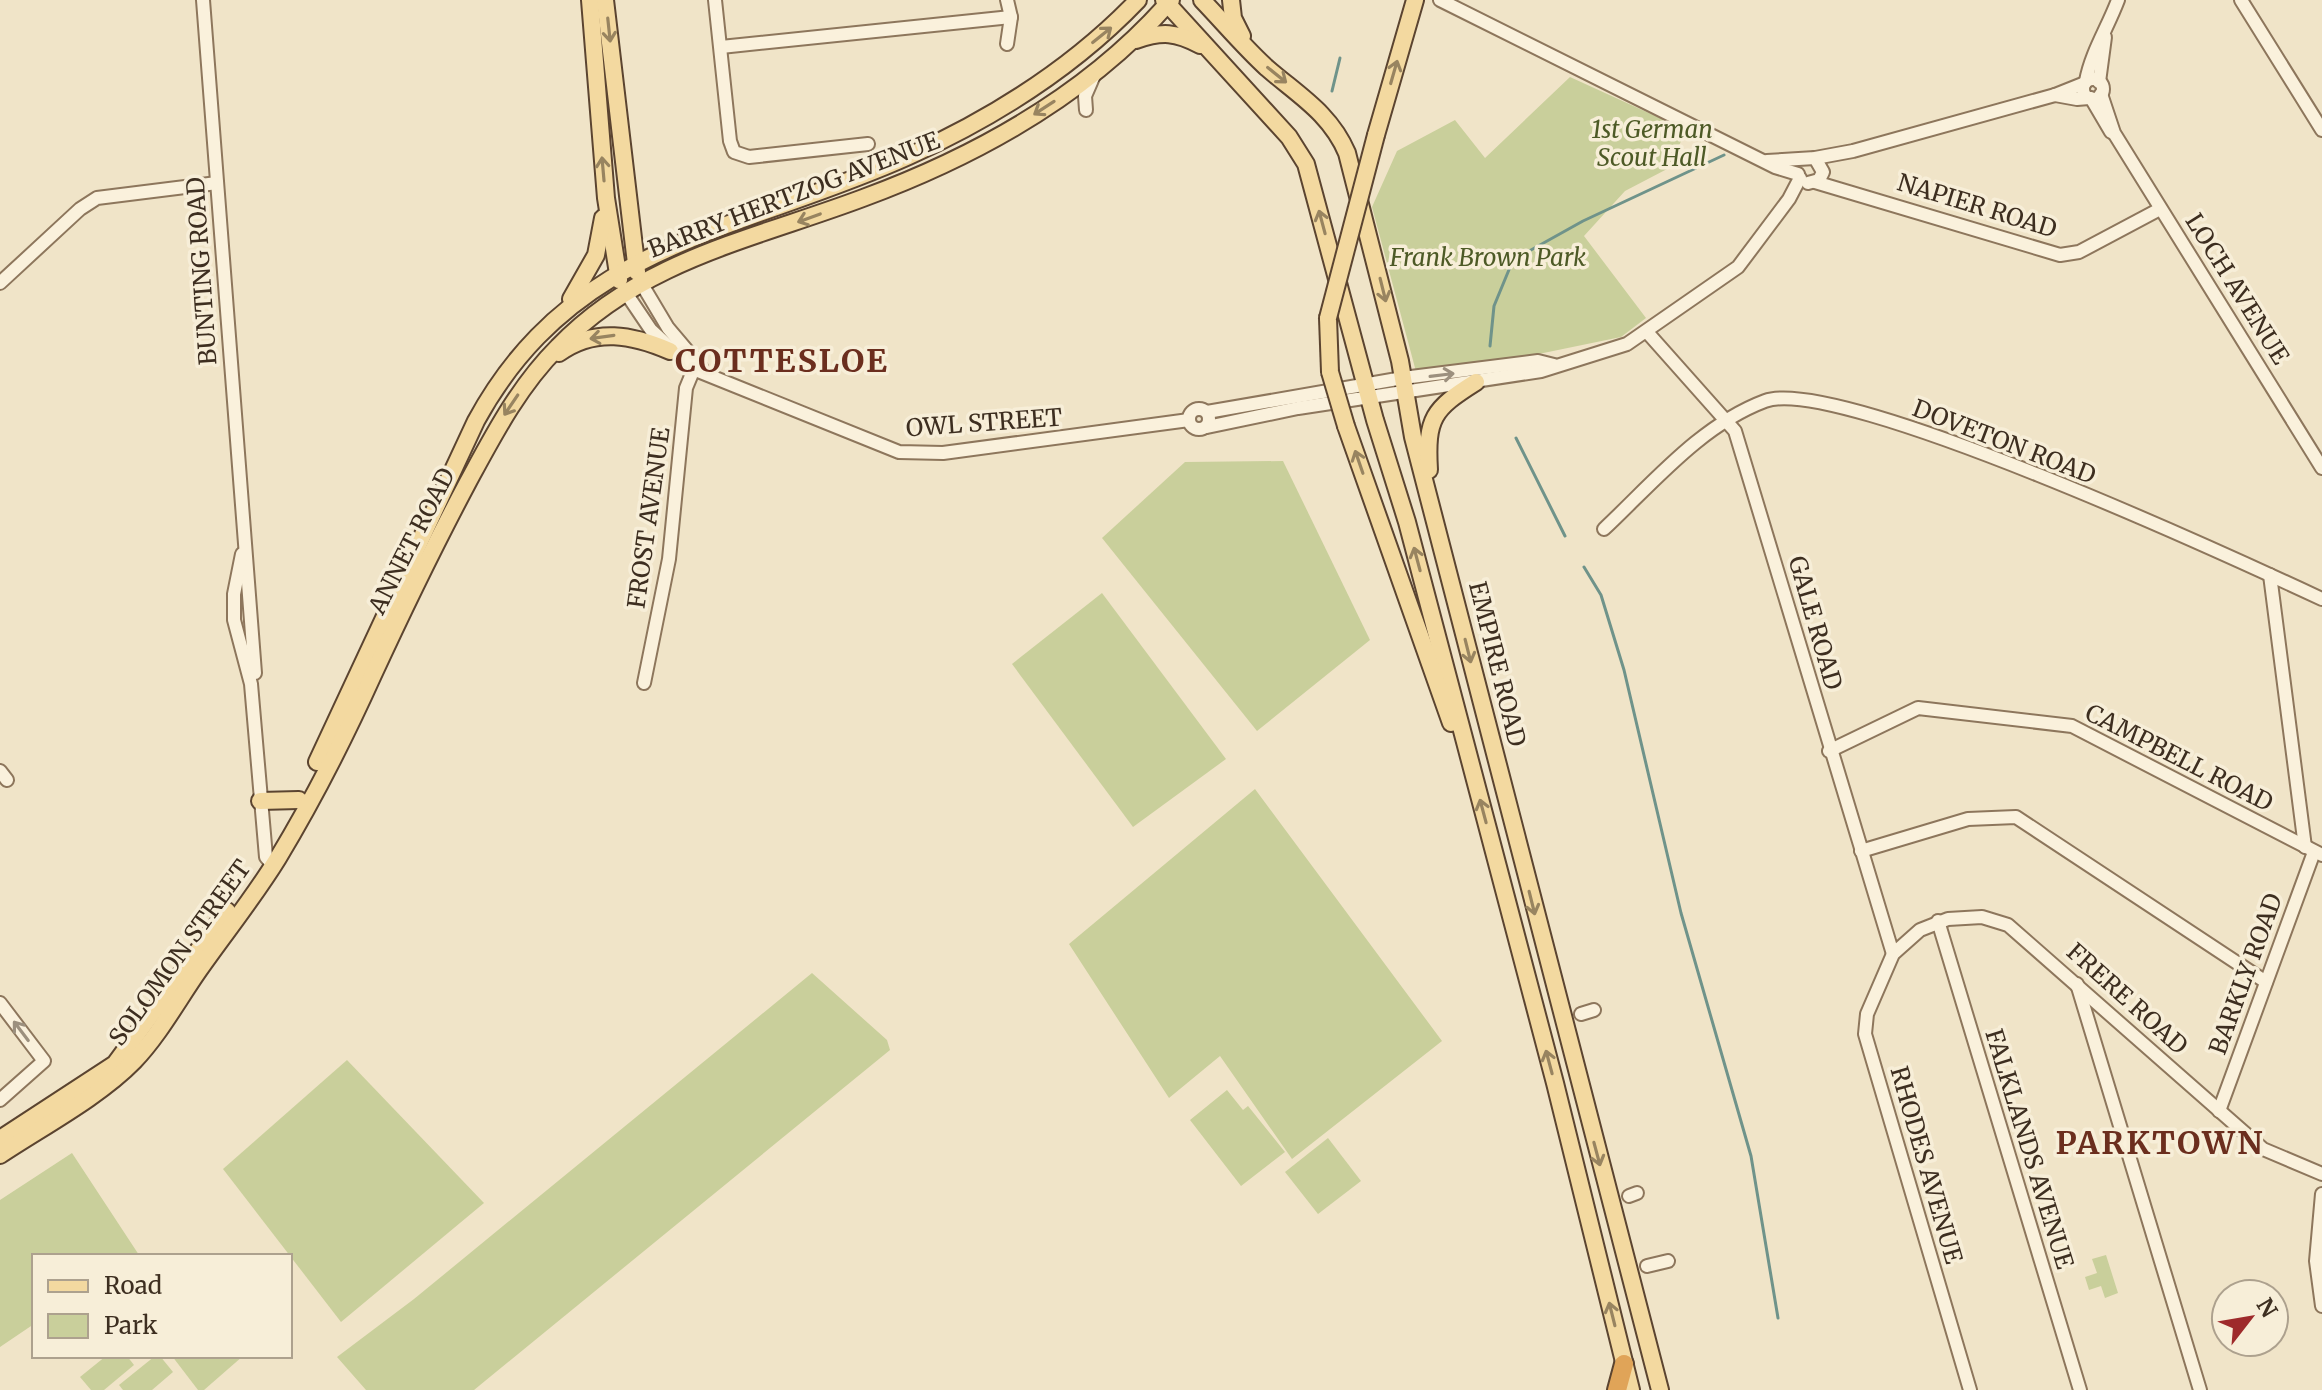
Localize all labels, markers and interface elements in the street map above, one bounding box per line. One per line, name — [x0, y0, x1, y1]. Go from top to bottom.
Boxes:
one-way arrow — [601, 16, 616, 43]
one-way arrow — [1091, 27, 1112, 44]
one-way arrow — [1388, 60, 1403, 86]
one-way arrow — [1266, 66, 1287, 84]
one-way arrow — [1033, 99, 1055, 116]
park label: 1st German Scout Hall — [1591, 114, 1713, 173]
street label: BARRY HERTZOG AVENUE — [644, 124, 945, 264]
one-way arrow — [596, 156, 611, 183]
street label: NAPIER ROAD — [1894, 167, 2061, 244]
street label: BUNTING ROAD — [179, 176, 224, 366]
street label: LOCH AVENUE — [2179, 208, 2297, 371]
one-way arrow — [1313, 209, 1328, 235]
one-way arrow — [797, 211, 822, 226]
park label: Frank Brown Park — [1389, 242, 1586, 273]
one-way arrow — [1376, 277, 1391, 303]
one-way arrow — [590, 330, 615, 345]
district label: COTTESLOE — [675, 341, 889, 381]
one-way arrow — [1428, 367, 1455, 382]
street label: DOVETON ROAD — [1908, 392, 2100, 491]
one-way arrow — [503, 394, 520, 416]
street label: OWL STREET — [905, 402, 1063, 443]
street label: FROST AVENUE — [620, 425, 677, 611]
one-way arrow — [1350, 450, 1365, 475]
street label: ANNET ROAD — [361, 462, 462, 620]
one-way arrow — [1409, 547, 1424, 573]
street label: GALE ROAD — [1782, 552, 1849, 693]
street label: EMPIRE ROAD — [1462, 578, 1533, 750]
one-way arrow — [1462, 637, 1477, 663]
street label: CAMPBELL ROAD — [2080, 697, 2278, 818]
one-way arrow — [1474, 798, 1489, 824]
street label: SOLOMON STREET — [102, 854, 258, 1052]
one-way arrow — [1526, 889, 1541, 915]
street label: BARKLY ROAD — [2202, 889, 2289, 1059]
street label: FRERE ROAD — [2060, 936, 2194, 1061]
one-way arrow — [13, 1021, 30, 1042]
street label: FALKLANDS AVENUE — [1978, 1025, 2081, 1273]
one-way arrow — [1541, 1050, 1556, 1075]
street label: RHODES AVENUE — [1884, 1063, 1970, 1268]
district label: PARKTOWN — [2055, 1123, 2265, 1163]
one-way arrow — [1591, 1141, 1606, 1167]
legend — [32, 1254, 292, 1358]
text: Road — [104, 1270, 162, 1301]
north arrow — [2210, 1278, 2290, 1358]
text: N — [2251, 1293, 2284, 1323]
one-way arrow — [1604, 1302, 1619, 1328]
text: Park — [104, 1310, 158, 1341]

